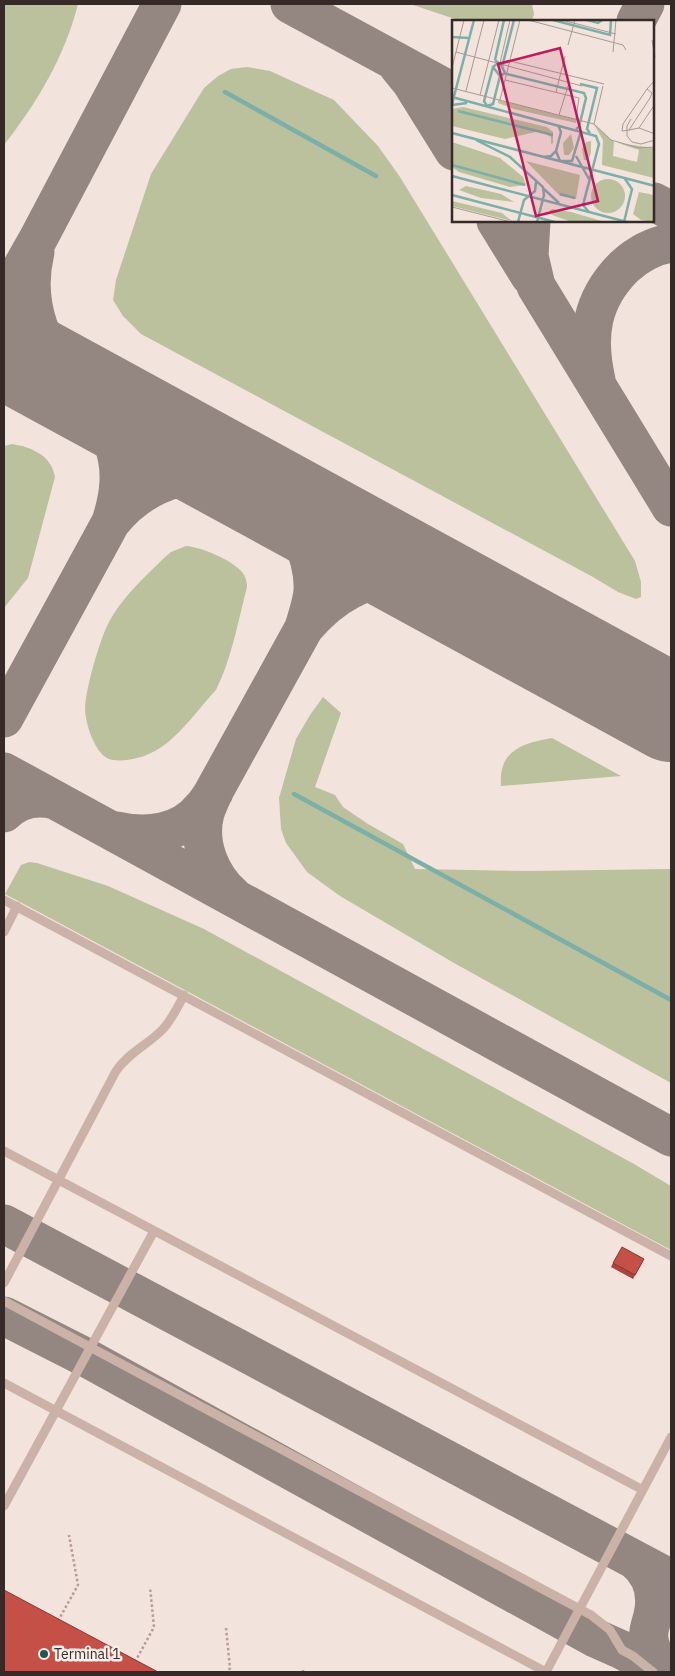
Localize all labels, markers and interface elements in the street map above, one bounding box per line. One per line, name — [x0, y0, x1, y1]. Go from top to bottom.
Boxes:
inset map — [452, 20, 655, 222]
place label: Terminal 1 — [54, 1645, 121, 1663]
marker: Terminal 1 — [38, 1648, 50, 1660]

